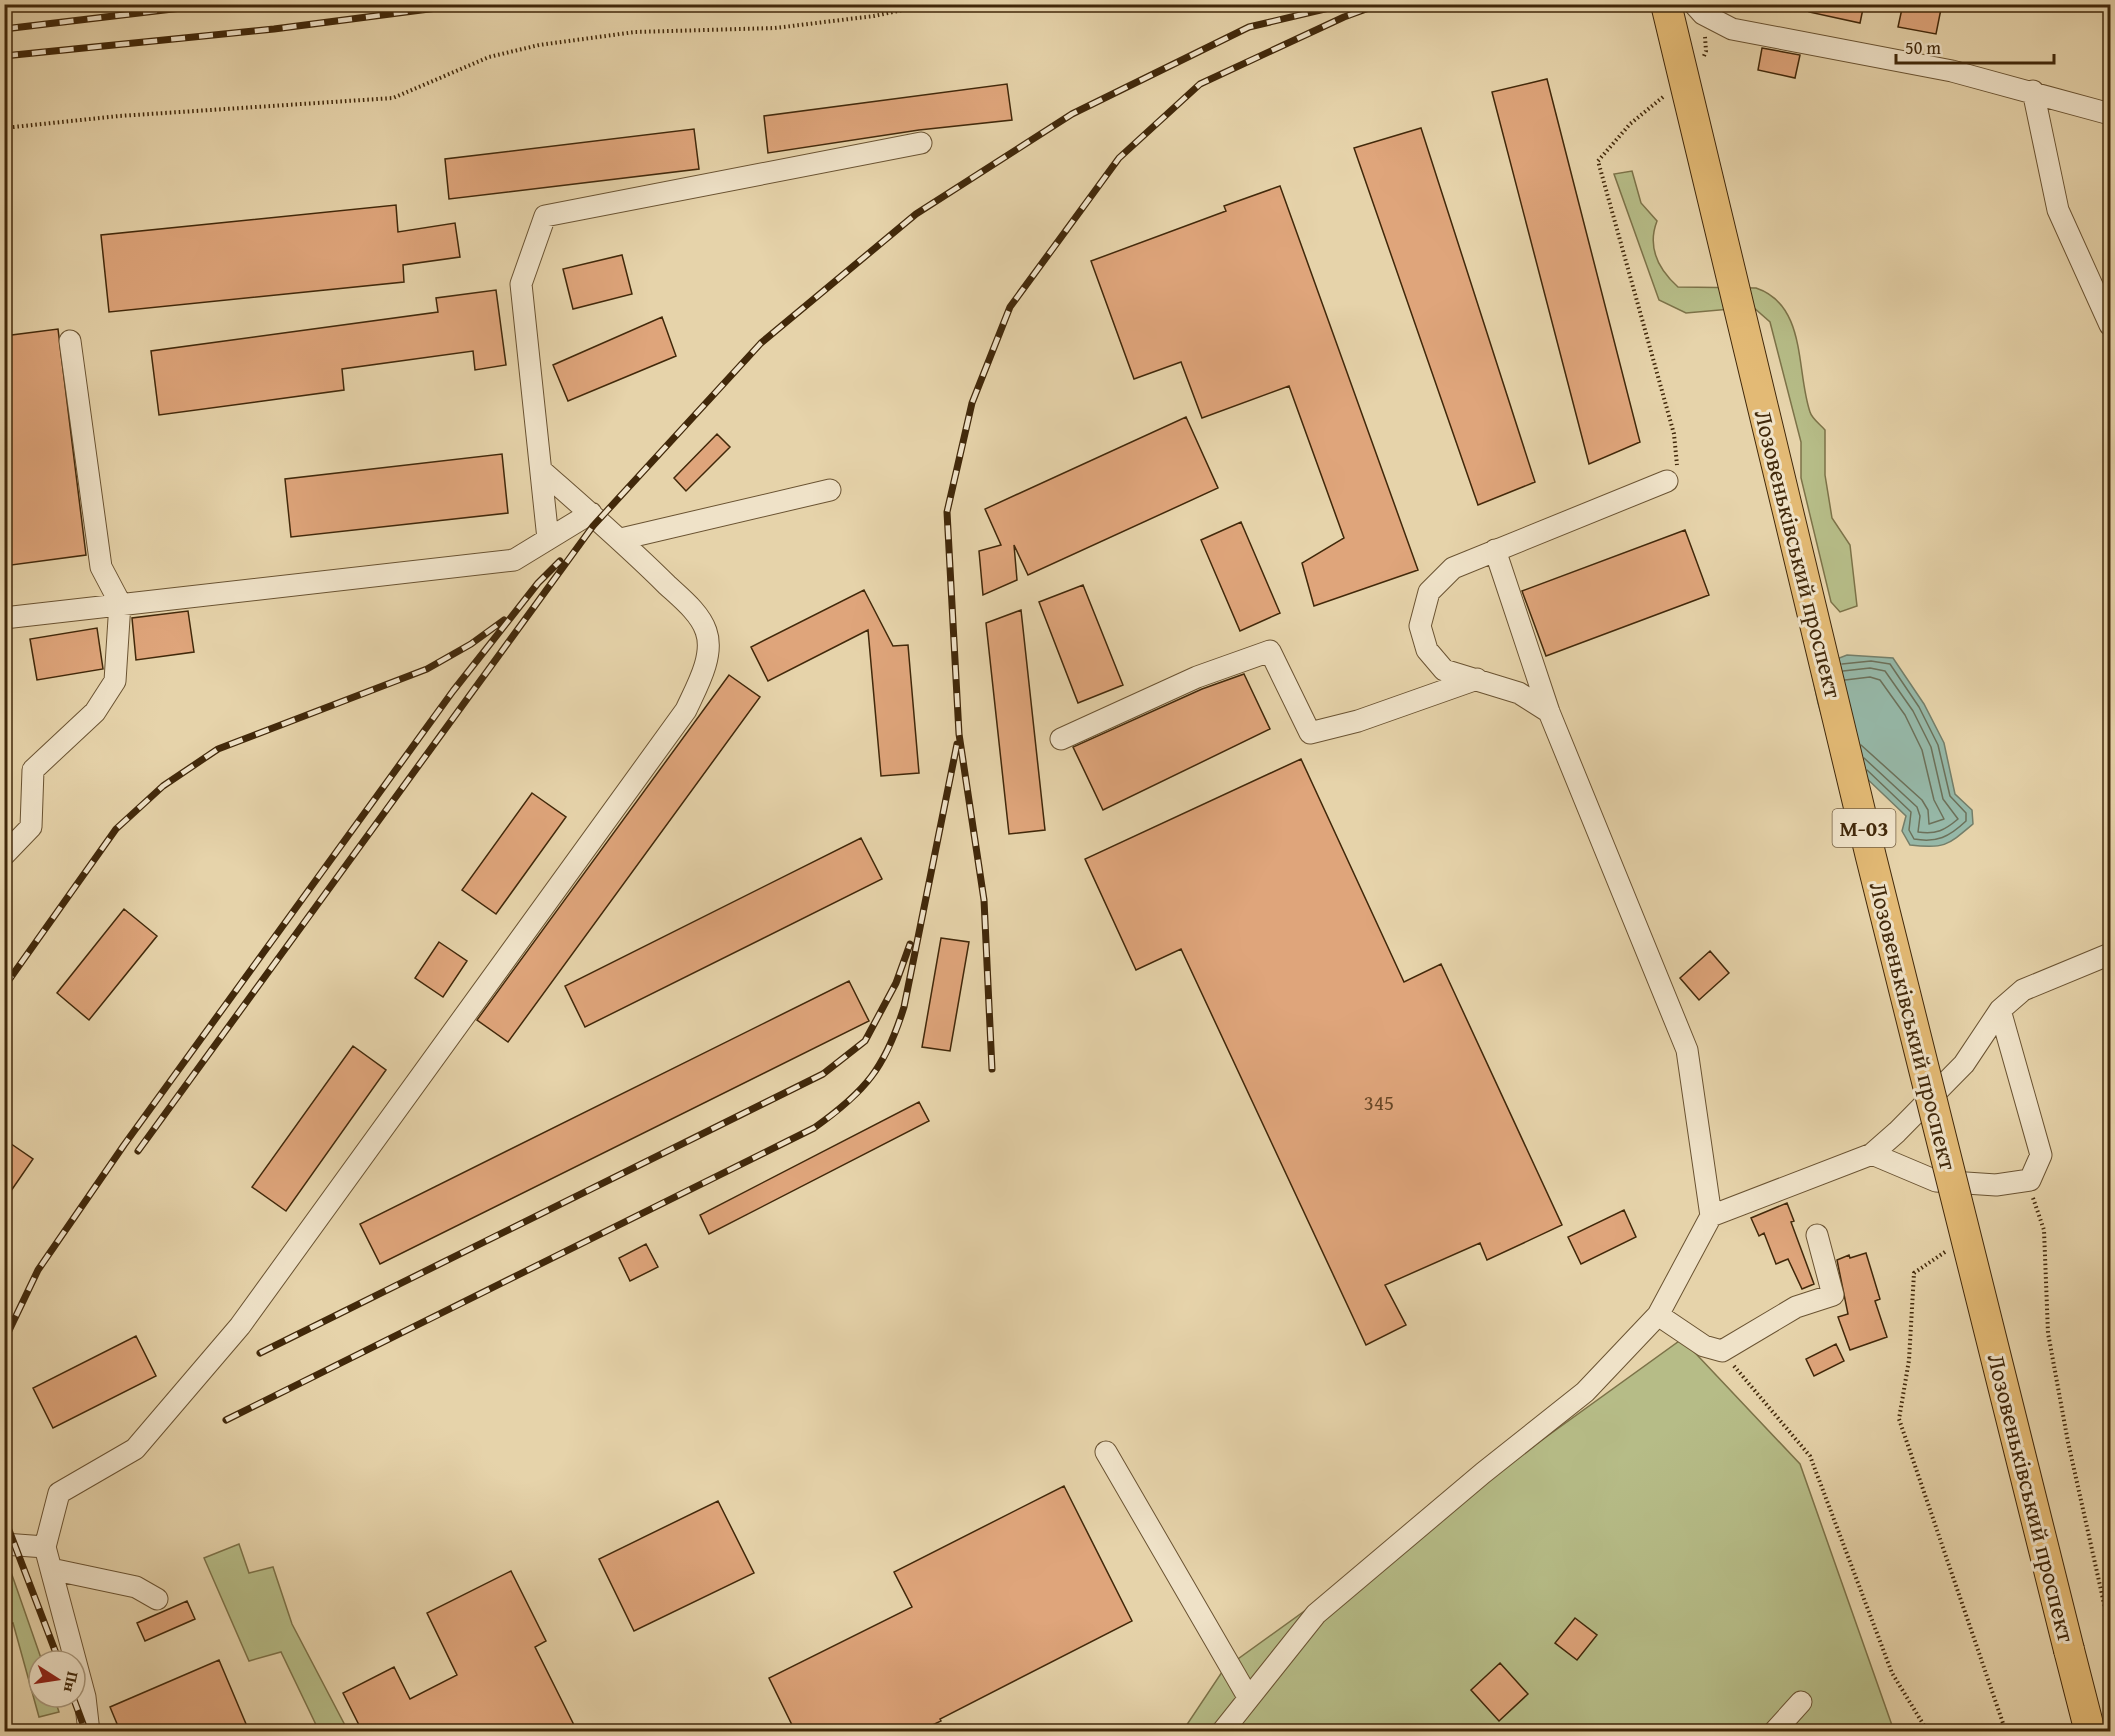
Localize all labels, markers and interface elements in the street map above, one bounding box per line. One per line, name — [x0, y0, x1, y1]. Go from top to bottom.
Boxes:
scale bar — [1896, 27, 2054, 65]
text: 50 m — [1905, 34, 1941, 61]
street label: Лозовеньківський проспект — [1746, 406, 1851, 702]
road number: М-03 — [1832, 809, 1896, 847]
street label: Лозовеньківський проспект — [1861, 878, 1966, 1174]
house number: 345 — [1364, 1087, 1394, 1118]
street label: Лозовеньківський проспект — [1979, 1350, 2084, 1646]
north arrow — [27, 1649, 87, 1709]
text: Пн — [58, 1670, 86, 1695]

